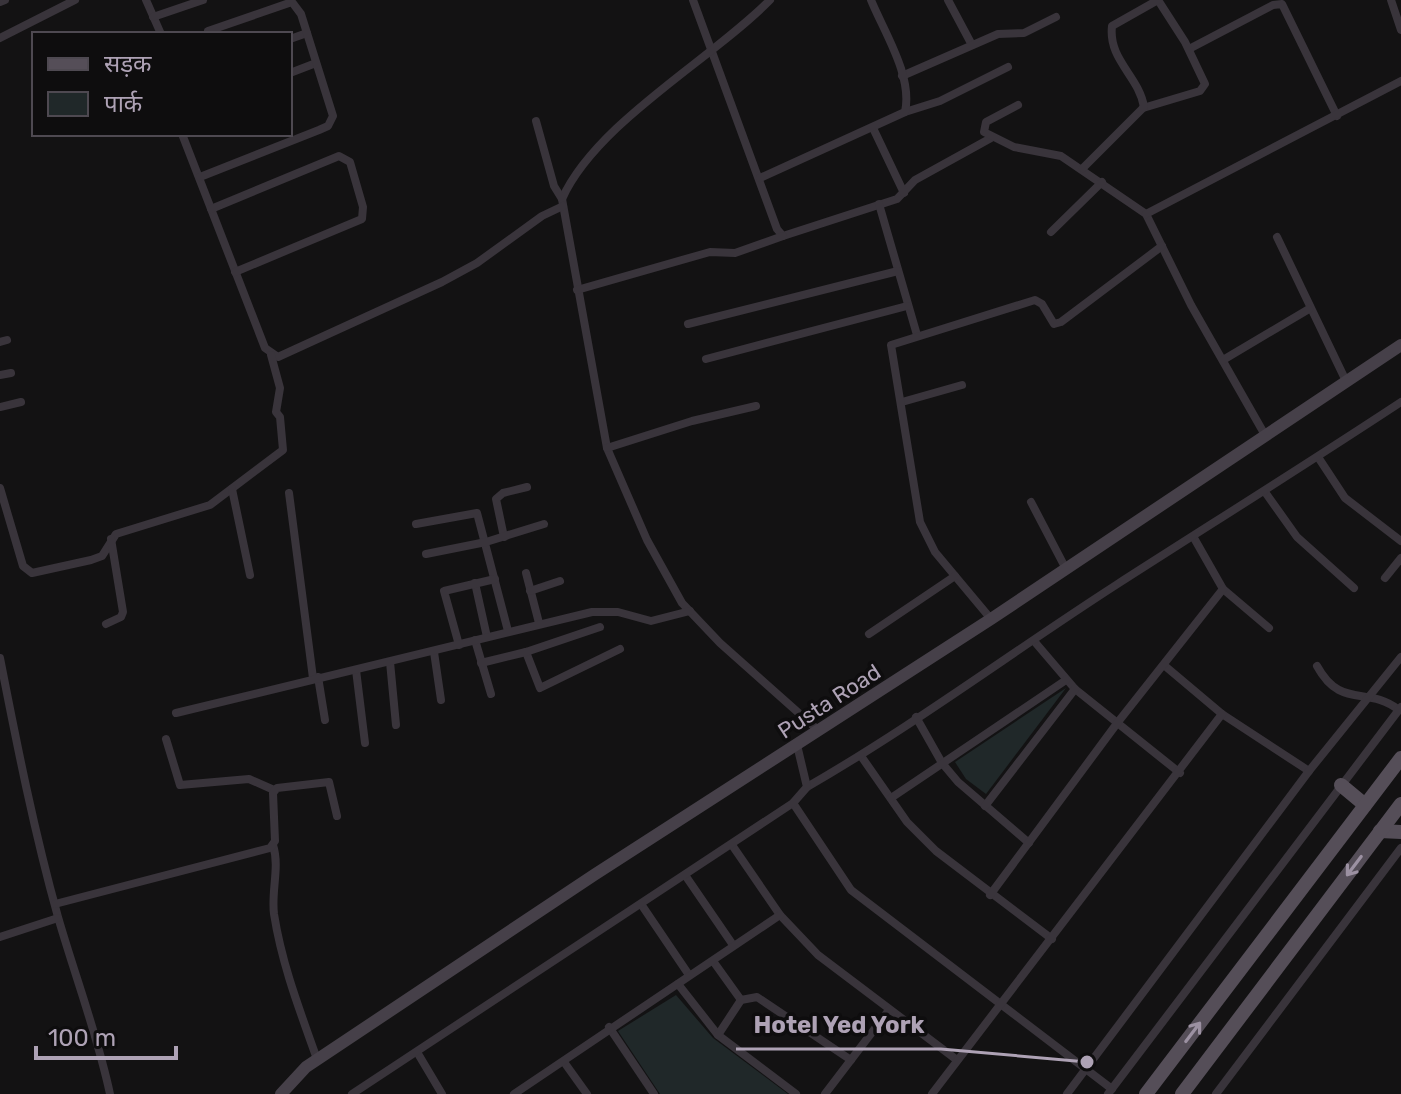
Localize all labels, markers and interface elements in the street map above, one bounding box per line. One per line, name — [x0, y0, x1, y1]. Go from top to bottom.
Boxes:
legend — [32, 32, 292, 136]
text: सड़क — [104, 50, 152, 78]
text: पार्क — [104, 90, 143, 118]
street label: Pusta Road — [773, 658, 886, 745]
one-way arrow — [1346, 855, 1363, 876]
callout: Hotel Yed York — [736, 1001, 941, 1049]
scale bar — [36, 1010, 176, 1060]
text: Hotel Yed York — [753, 1011, 925, 1039]
one-way arrow — [1185, 1022, 1202, 1043]
text: 100 m — [48, 1024, 116, 1052]

